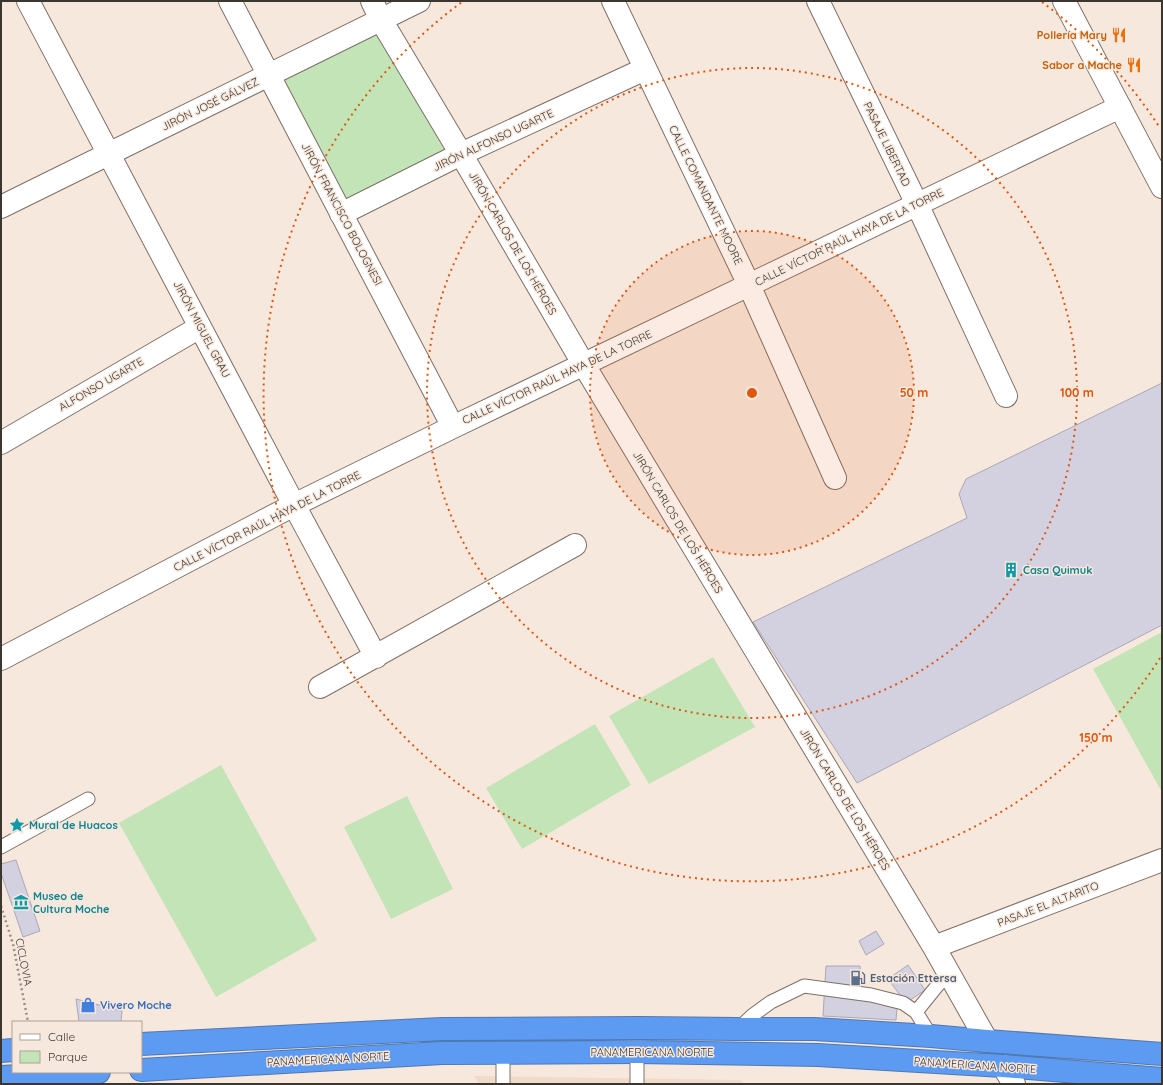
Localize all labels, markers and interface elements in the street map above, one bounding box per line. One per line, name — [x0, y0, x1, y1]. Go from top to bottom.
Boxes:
restaurant icon: Pollería Mary — [1110, 26, 1128, 44]
place label: Pollería Mary — [1037, 28, 1107, 42]
restaurant icon: Sabor a Mache — [1125, 56, 1143, 74]
place label: Sabor a Mache — [1042, 58, 1122, 72]
street label: JIRÓN JOSÉ GÁLVEZ — [159, 74, 261, 134]
street label: PASAJE LIBERTAD — [860, 99, 914, 189]
street label: JIRÓN ALFONSO UGARTE — [430, 106, 556, 174]
street label: CALLE COMANDANTE MOORE — [666, 123, 746, 267]
street label: JIRÓN FRANCISCO BOLOGNESI — [298, 140, 386, 288]
street label: JIRÓN CARLOS DE LOS HÉROES — [466, 169, 560, 317]
street label: CALLE VÍCTOR RAÚL HAYA DE LA TORRE — [752, 185, 946, 289]
street label: JIRÓN MIGUEL GRAU — [170, 278, 234, 380]
street label: CALLE VÍCTOR RAÚL HAYA DE LA TORRE — [460, 327, 654, 427]
street label: ALFONSO UGARTE — [56, 354, 146, 414]
text: 50 m — [900, 385, 928, 400]
text: 100 m — [1060, 385, 1094, 400]
centre of rings — [745, 386, 759, 400]
street label: JIRÓN CARLOS DE LOS HÉROES — [630, 448, 726, 596]
street label: CALLE VÍCTOR RAÚL HAYA DE LA TORRE — [171, 468, 363, 574]
building icon: Casa Quimuk — [1002, 561, 1020, 579]
place label: Casa Quimuk — [1023, 563, 1092, 577]
street label: JIRÓN CARLOS DE LOS HÉROES — [797, 725, 893, 873]
text: 150 m — [1079, 730, 1113, 745]
place icon: Mural de Huacos — [8, 816, 26, 834]
place label: Mural de Huacos — [29, 818, 118, 832]
street label: PASAJE EL ALTARITO — [995, 878, 1101, 930]
place label: Museo de Cultura Moche — [33, 889, 110, 916]
museum icon: Museo de Cultura Moche — [12, 893, 30, 911]
street label: CICLOVIA — [13, 937, 35, 987]
fuel station icon: Estación Ettersa — [849, 969, 867, 987]
place label: Estación Ettersa — [870, 971, 957, 985]
shop icon: Vivero Moche — [79, 996, 97, 1014]
place label: Vivero Moche — [100, 998, 172, 1012]
legend — [12, 1021, 142, 1073]
text: Calle — [48, 1029, 76, 1044]
street label: PANAMERICANA NORTE — [591, 1045, 713, 1059]
text: Parque — [48, 1049, 88, 1064]
street label: PANAMERICANA NORTE — [266, 1049, 390, 1069]
street label: PANAMERICANA NORTE — [913, 1054, 1037, 1076]

